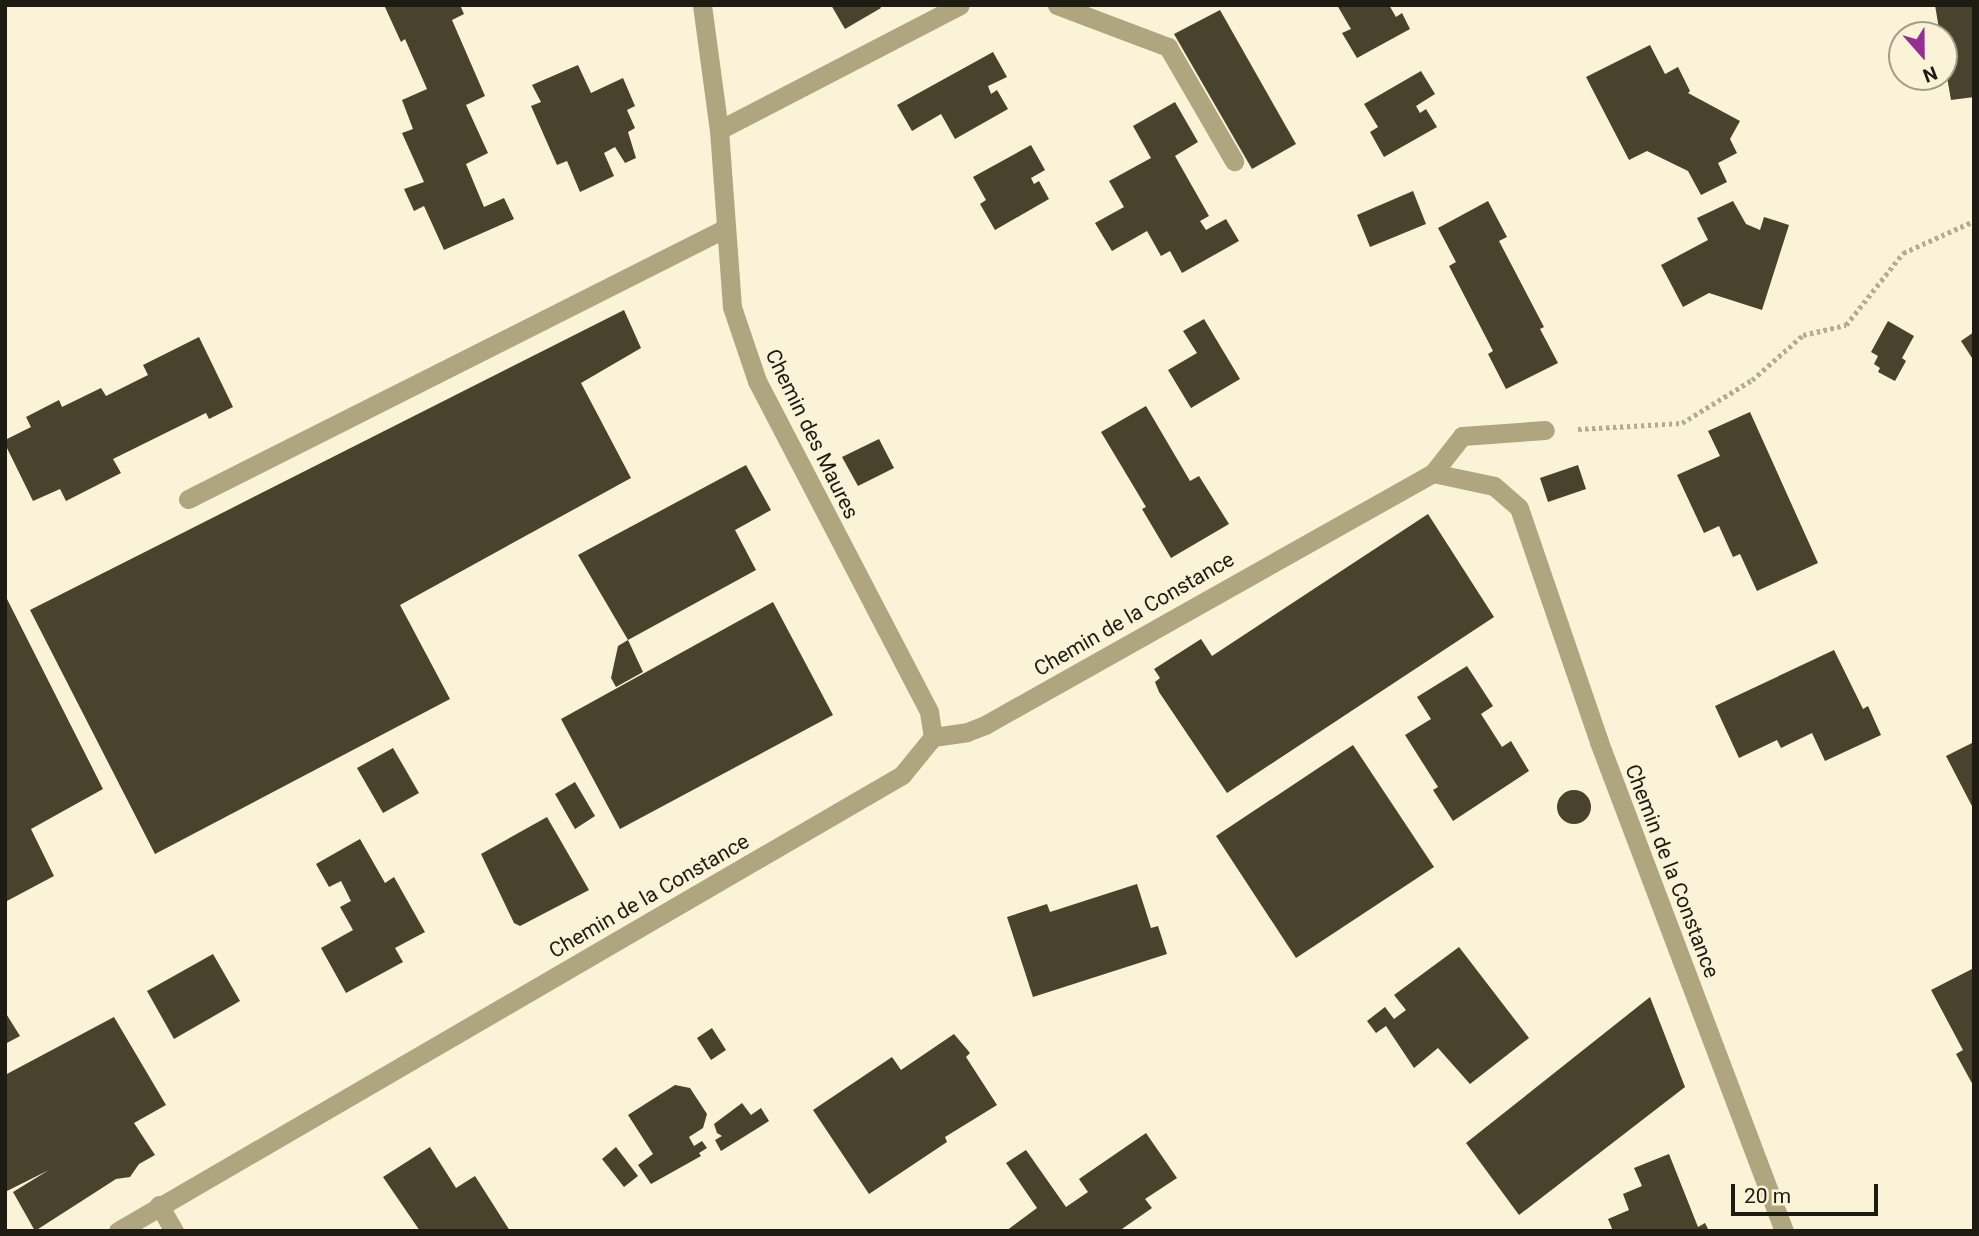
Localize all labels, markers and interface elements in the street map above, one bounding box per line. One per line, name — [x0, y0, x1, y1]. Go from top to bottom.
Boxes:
north arrow — [1888, 21, 1958, 91]
text: N — [1920, 61, 1940, 87]
street label: Chemin des Maures — [760, 345, 864, 523]
street label: Chemin de la Constance — [1030, 546, 1238, 682]
street label: Chemin de la Constance — [1620, 761, 1724, 981]
street label: Chemin de la Constance — [545, 828, 753, 964]
scale bar — [1734, 1170, 1881, 1214]
text: 20 m — [1744, 1184, 1791, 1208]

